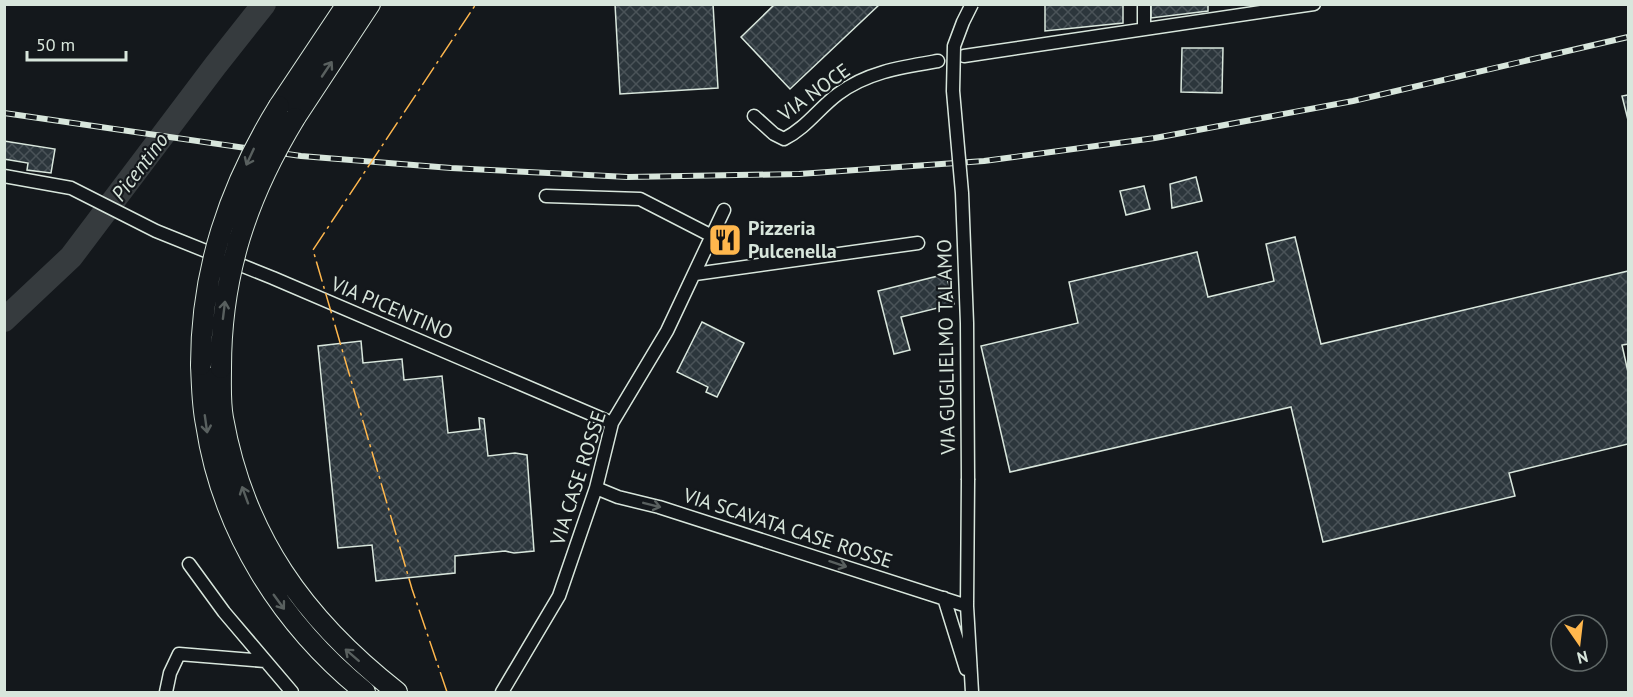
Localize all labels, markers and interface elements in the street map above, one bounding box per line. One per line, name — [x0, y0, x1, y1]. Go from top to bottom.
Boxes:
scale bar — [27, 24, 126, 62]
text: 50 m — [36, 33, 75, 56]
street label: VIA NOCE — [772, 57, 855, 127]
one-way arrow — [322, 61, 334, 78]
water label: Picentino — [105, 127, 174, 206]
one-way arrow — [244, 148, 256, 166]
place label: Pizzeria Pulcenella — [748, 215, 837, 264]
restaurant icon: Pizzeria Pulcenella — [707, 222, 743, 258]
street label: VIA GUGLIELMO TALAMO — [931, 239, 961, 456]
street label: VIA PICENTINO — [326, 270, 457, 345]
one-way arrow — [219, 300, 230, 320]
street label: VIA CASE ROSSE — [544, 408, 612, 549]
one-way arrow — [200, 413, 211, 433]
street label: VIA SCAVATA CASE ROSSE — [679, 482, 896, 574]
one-way arrow — [238, 486, 249, 505]
one-way arrow — [642, 500, 661, 511]
one-way arrow — [828, 560, 847, 571]
one-way arrow — [273, 593, 286, 609]
north arrow — [1549, 613, 1609, 673]
text: N — [1575, 647, 1590, 669]
one-way arrow — [345, 648, 361, 662]

